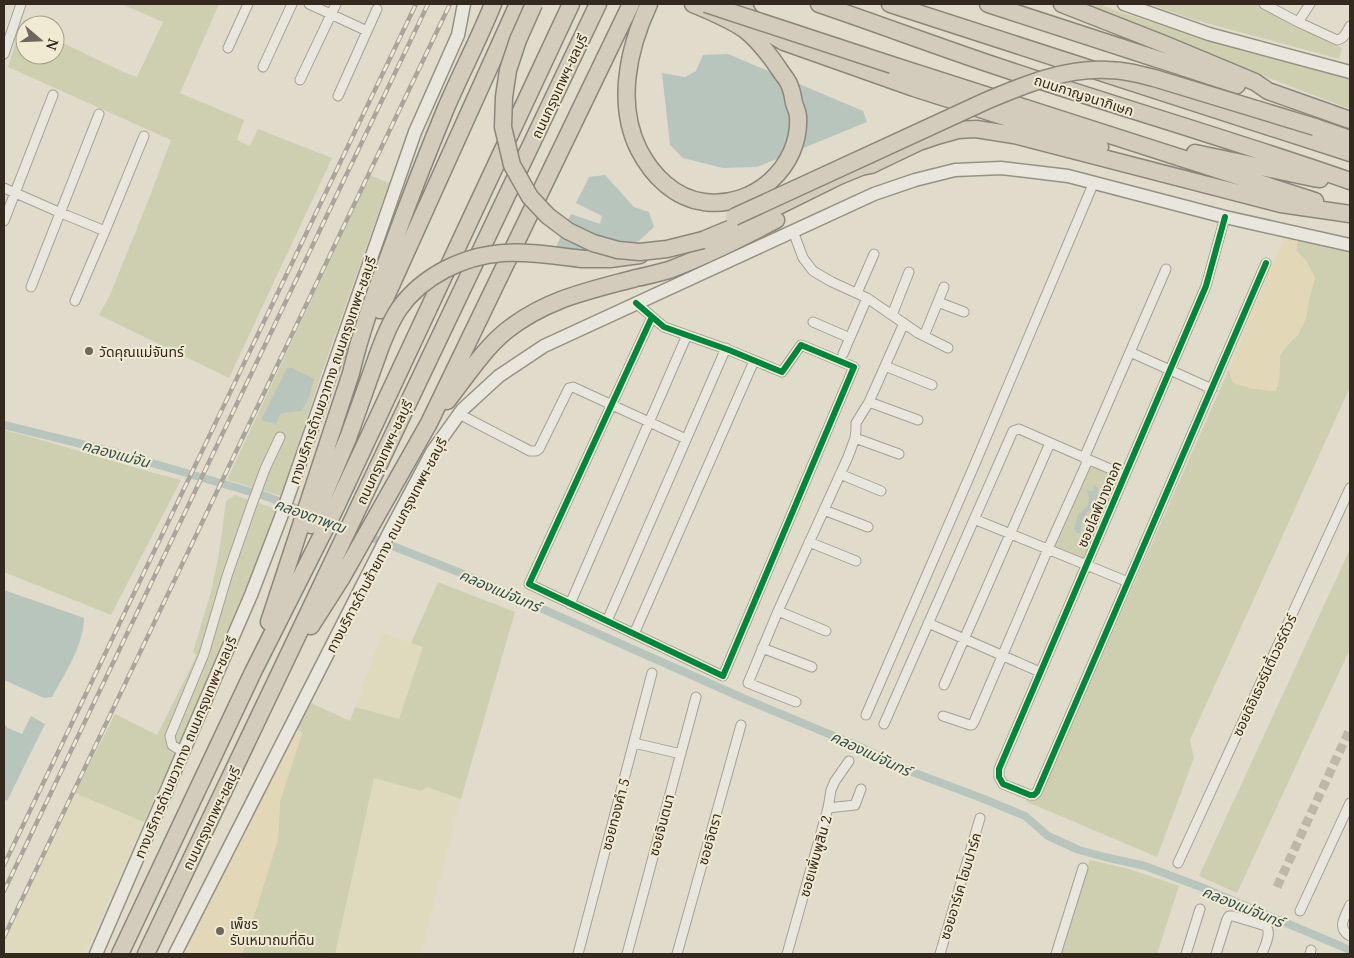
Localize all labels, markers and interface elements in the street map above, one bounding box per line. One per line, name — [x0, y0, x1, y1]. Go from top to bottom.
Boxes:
north arrow — [15, 15, 65, 65]
street label: ถนนกรุงเทพฯ-ชลบุรี — [526, 30, 592, 141]
text: N — [42, 36, 64, 53]
street label: ถนนกาญจนาภิเษก — [1032, 70, 1136, 120]
street label: ทางบริการด้านขวาทาง ถนนกรุงเทพฯ-ชลบุรี — [284, 253, 380, 486]
place label: วัดคุณแม่จันทร์ — [99, 342, 184, 361]
marker: วัดคุณแม่จันทร์ — [83, 345, 95, 357]
street label: ถนนกรุงเทพฯ-ชลบุรี — [351, 396, 417, 507]
water label: คลองแม่จัน — [80, 434, 153, 472]
street label: ทางบริการด้านซ้ายทาง ถนนกรุงเทพฯ-ชลบุรี — [321, 434, 451, 656]
street label: ซอยไลฟ์บางกอก — [1072, 458, 1126, 550]
water label: คลองตาพุฒ — [272, 493, 350, 538]
water label: คลองแม่จันทร์ — [457, 564, 547, 617]
street label: ซอยดิอิเธอร์นิตี้เวอร์ดัวร์ — [1227, 610, 1301, 739]
street label: ทางบริการด้านขวาทาง ถนนกรุงเทพฯ-ชลบุรี — [130, 633, 240, 861]
water label: คลองแม่จันทร์ — [828, 726, 917, 782]
street label: ถนนกรุงเทพฯ-ชลบุรี — [179, 763, 243, 873]
street label: ซอยทองคำ 5 — [596, 776, 634, 852]
street label: ซอยจินตนา — [644, 792, 678, 858]
street label: ซอยจิตรา — [693, 811, 725, 867]
street label: ซอยเพิ่มพูสิน 2 — [794, 813, 836, 899]
street label: ซอยอาร์เค โฮมปาร์ค — [935, 830, 985, 942]
water label: คลองแม่จันทร์ — [1199, 881, 1290, 933]
place label: เพ็ชร รับเหมาถมที่ดิน — [230, 914, 315, 949]
marker: เพ็ชร รับเหมาถมที่ดิน — [214, 925, 226, 937]

